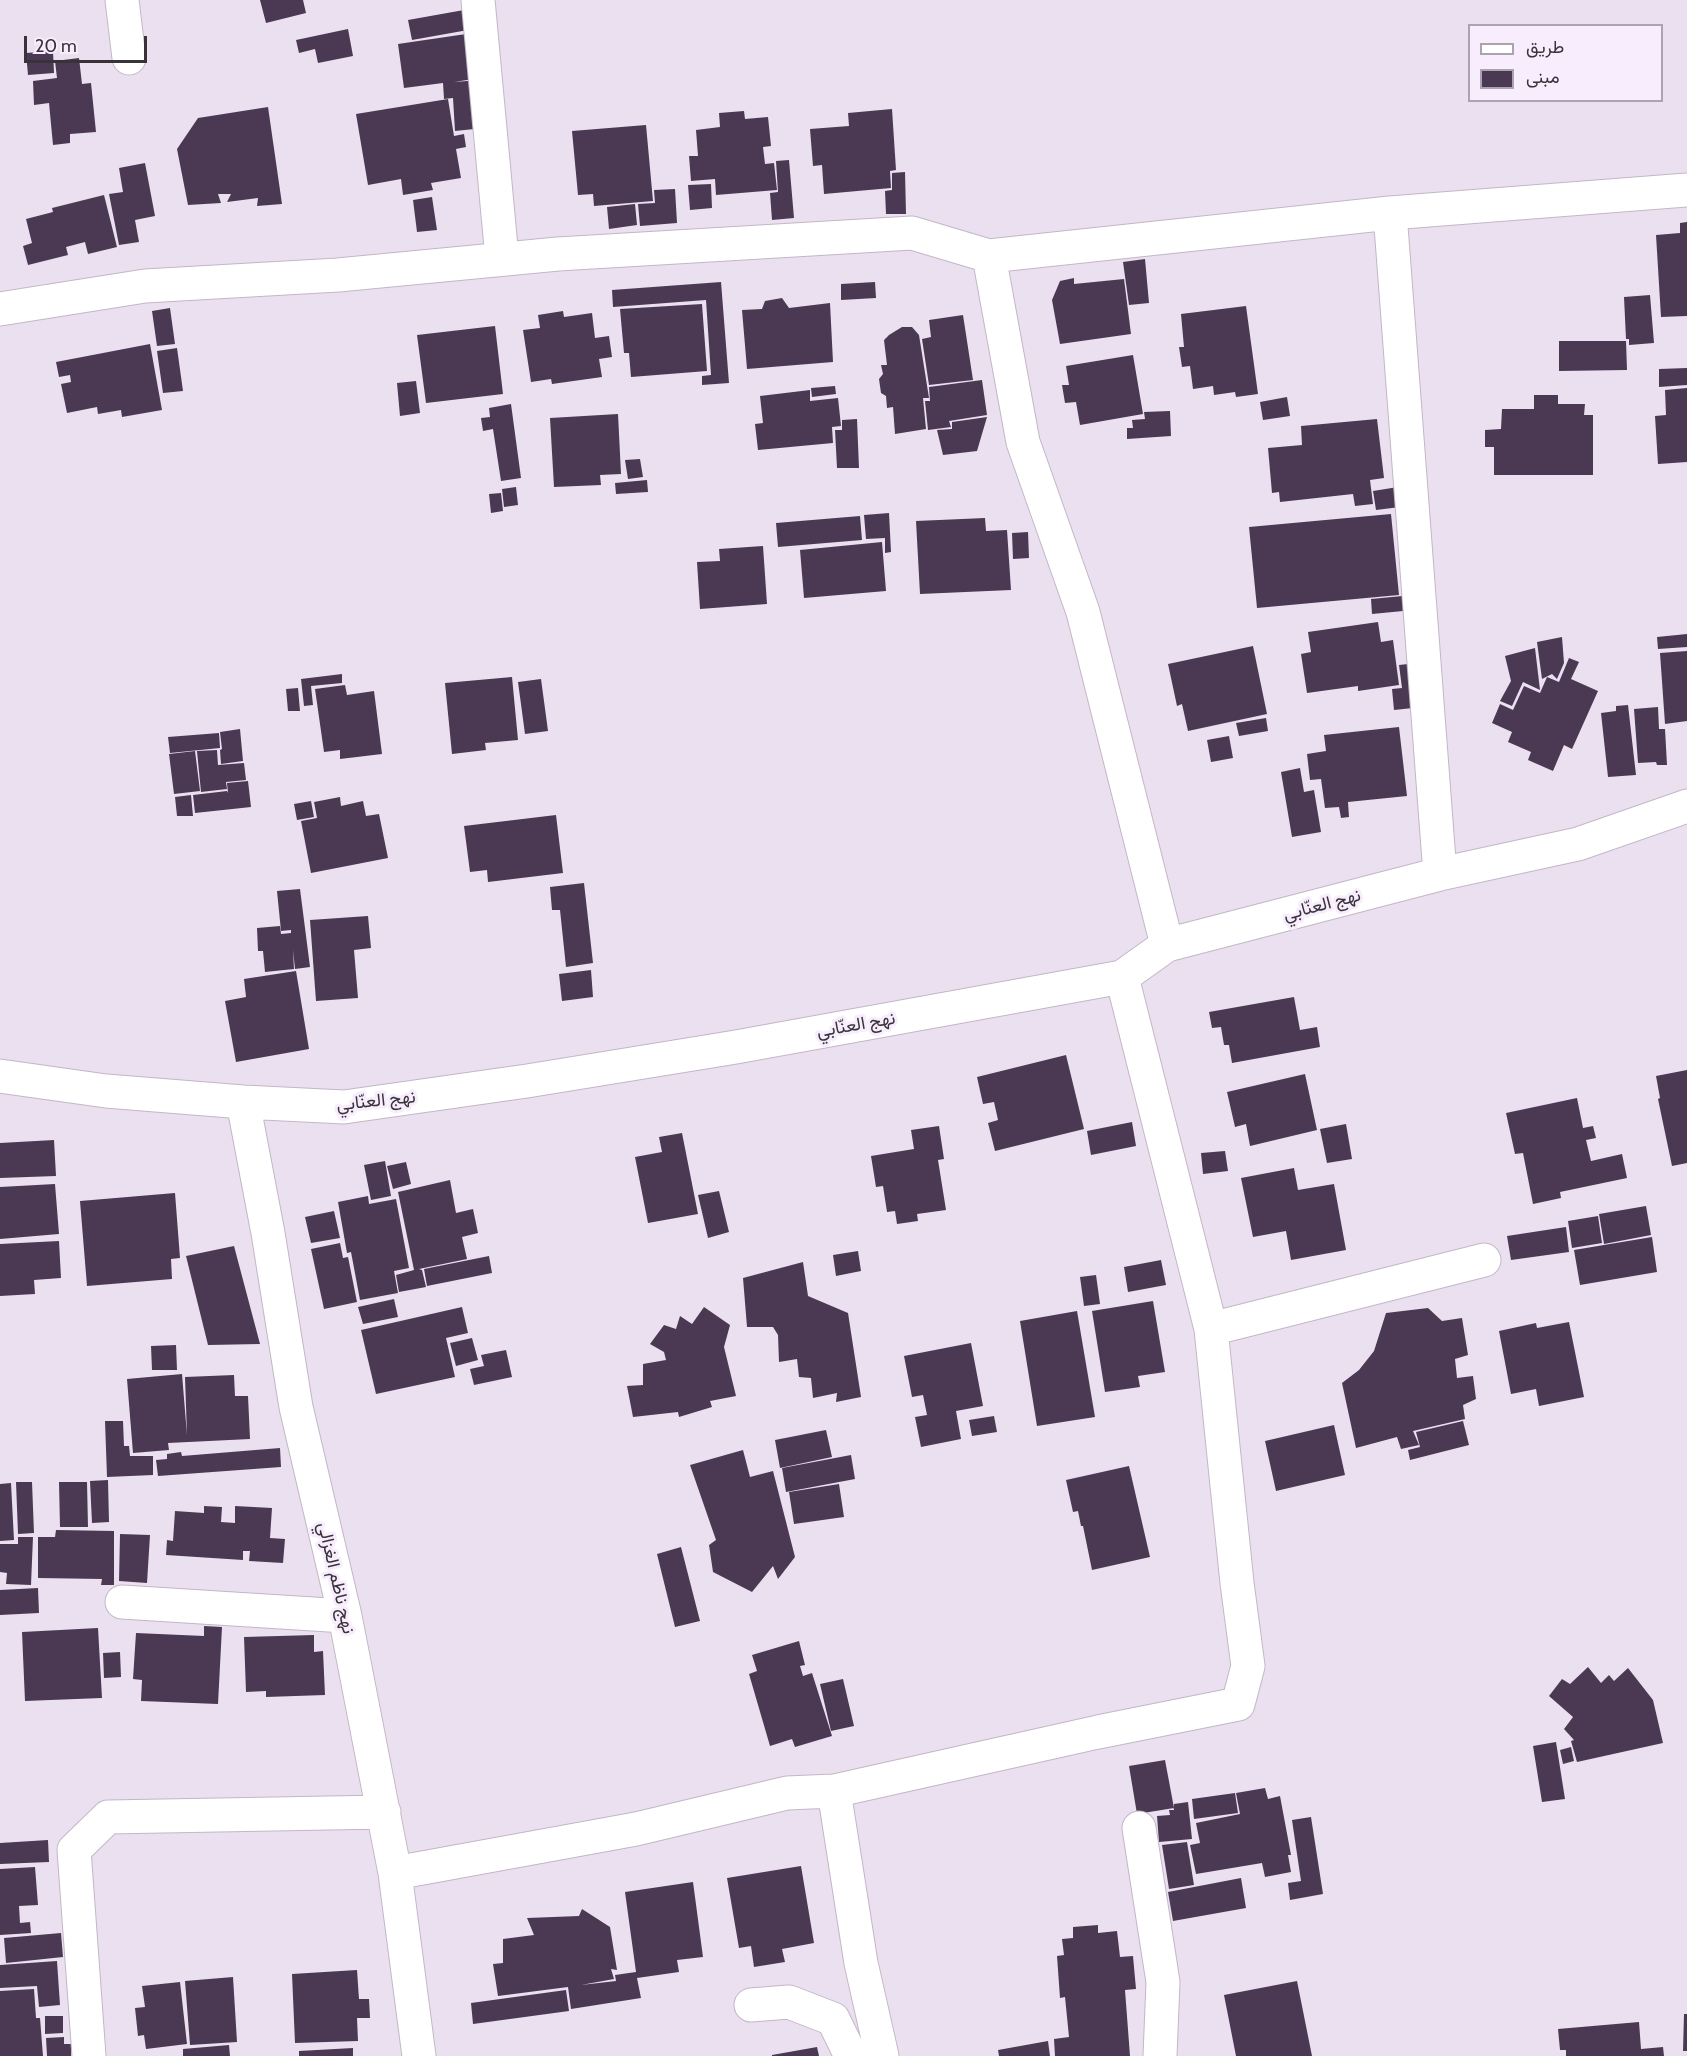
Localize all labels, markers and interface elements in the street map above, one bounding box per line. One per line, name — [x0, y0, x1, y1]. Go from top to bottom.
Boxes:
scale bar — [27, 24, 150, 62]
legend — [1468, 24, 1663, 102]
text: 20 m — [35, 35, 77, 57]
text: طريق — [1526, 36, 1564, 58]
text: مبنى — [1526, 66, 1560, 88]
street label: نهج العنّابي — [1281, 884, 1363, 926]
street label: نهج العنّابي — [815, 1007, 897, 1043]
street label: نهج العنّابي — [335, 1086, 417, 1116]
street label: نهج ناظم الغزالي — [313, 1520, 359, 1636]

